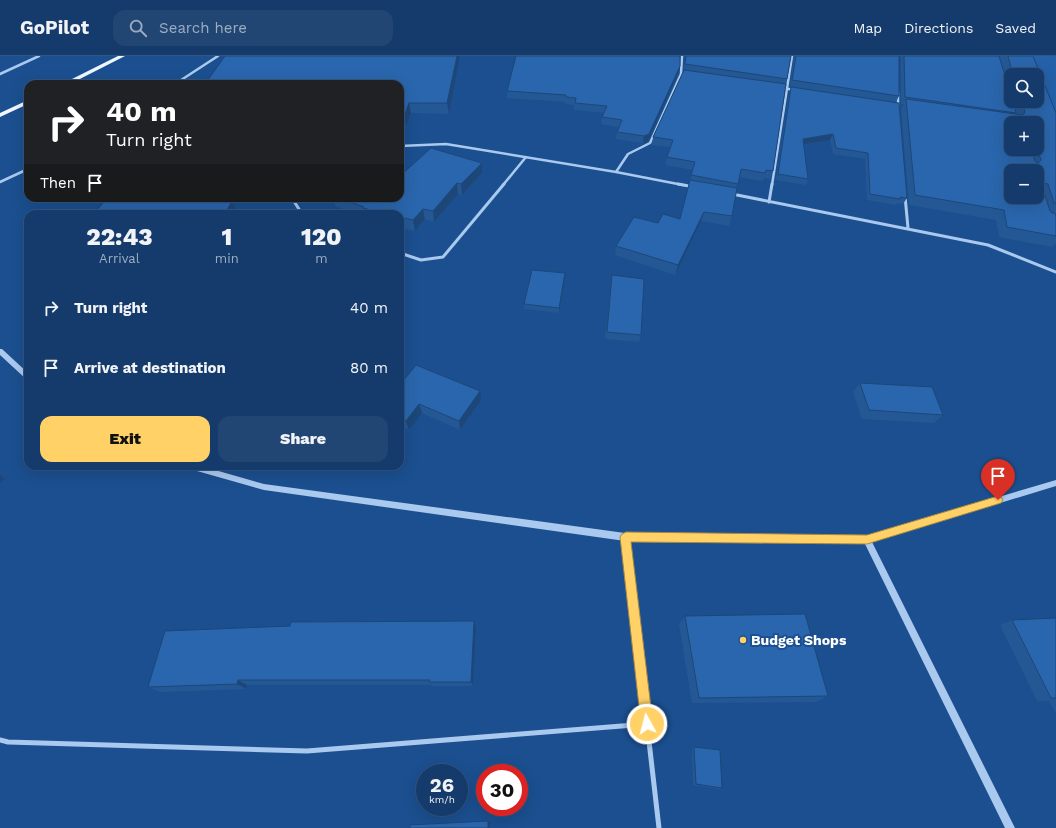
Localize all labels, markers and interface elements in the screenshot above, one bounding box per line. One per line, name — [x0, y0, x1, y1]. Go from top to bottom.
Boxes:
search box — [113, 10, 393, 46]
text: GoPilot — [20, 16, 89, 39]
icon: search — [127, 17, 149, 39]
text: Search here — [159, 19, 247, 37]
text: Map — [854, 20, 882, 36]
text: Directions — [904, 20, 973, 36]
text: Saved — [995, 20, 1036, 36]
map controls — [1004, 68, 1044, 204]
button: search — [1004, 68, 1044, 108]
text: 40 m — [106, 95, 176, 128]
icon: right — [40, 96, 92, 148]
button: + — [1004, 116, 1044, 156]
text: Turn right — [106, 129, 192, 150]
button: − — [1004, 164, 1044, 204]
icon: arrive — [84, 172, 106, 194]
text: Then — [40, 174, 76, 192]
text: 22:43 — [86, 223, 153, 251]
text: 1 — [221, 223, 232, 251]
text: 120 — [301, 223, 342, 251]
text: Arrival — [99, 251, 140, 266]
text: min — [215, 251, 239, 266]
text: m — [315, 251, 328, 266]
icon: right — [40, 297, 62, 319]
text: Turn right — [74, 299, 147, 317]
text: 40 m — [350, 299, 388, 317]
icon: arrive — [40, 357, 62, 379]
text: Arrive at destination — [74, 359, 226, 377]
text: 80 m — [350, 359, 388, 377]
button: Exit — [40, 416, 210, 462]
button: Share — [218, 416, 388, 462]
pin — [981, 459, 1015, 500]
icon: arrive — [987, 465, 1009, 487]
place label: Budget Shops — [751, 632, 847, 648]
marker: Budget Shops — [738, 635, 748, 645]
position arrow — [626, 703, 668, 745]
speed limit sign: 30 — [476, 764, 528, 816]
text: 26 — [430, 773, 454, 797]
text: km/h — [429, 794, 455, 805]

